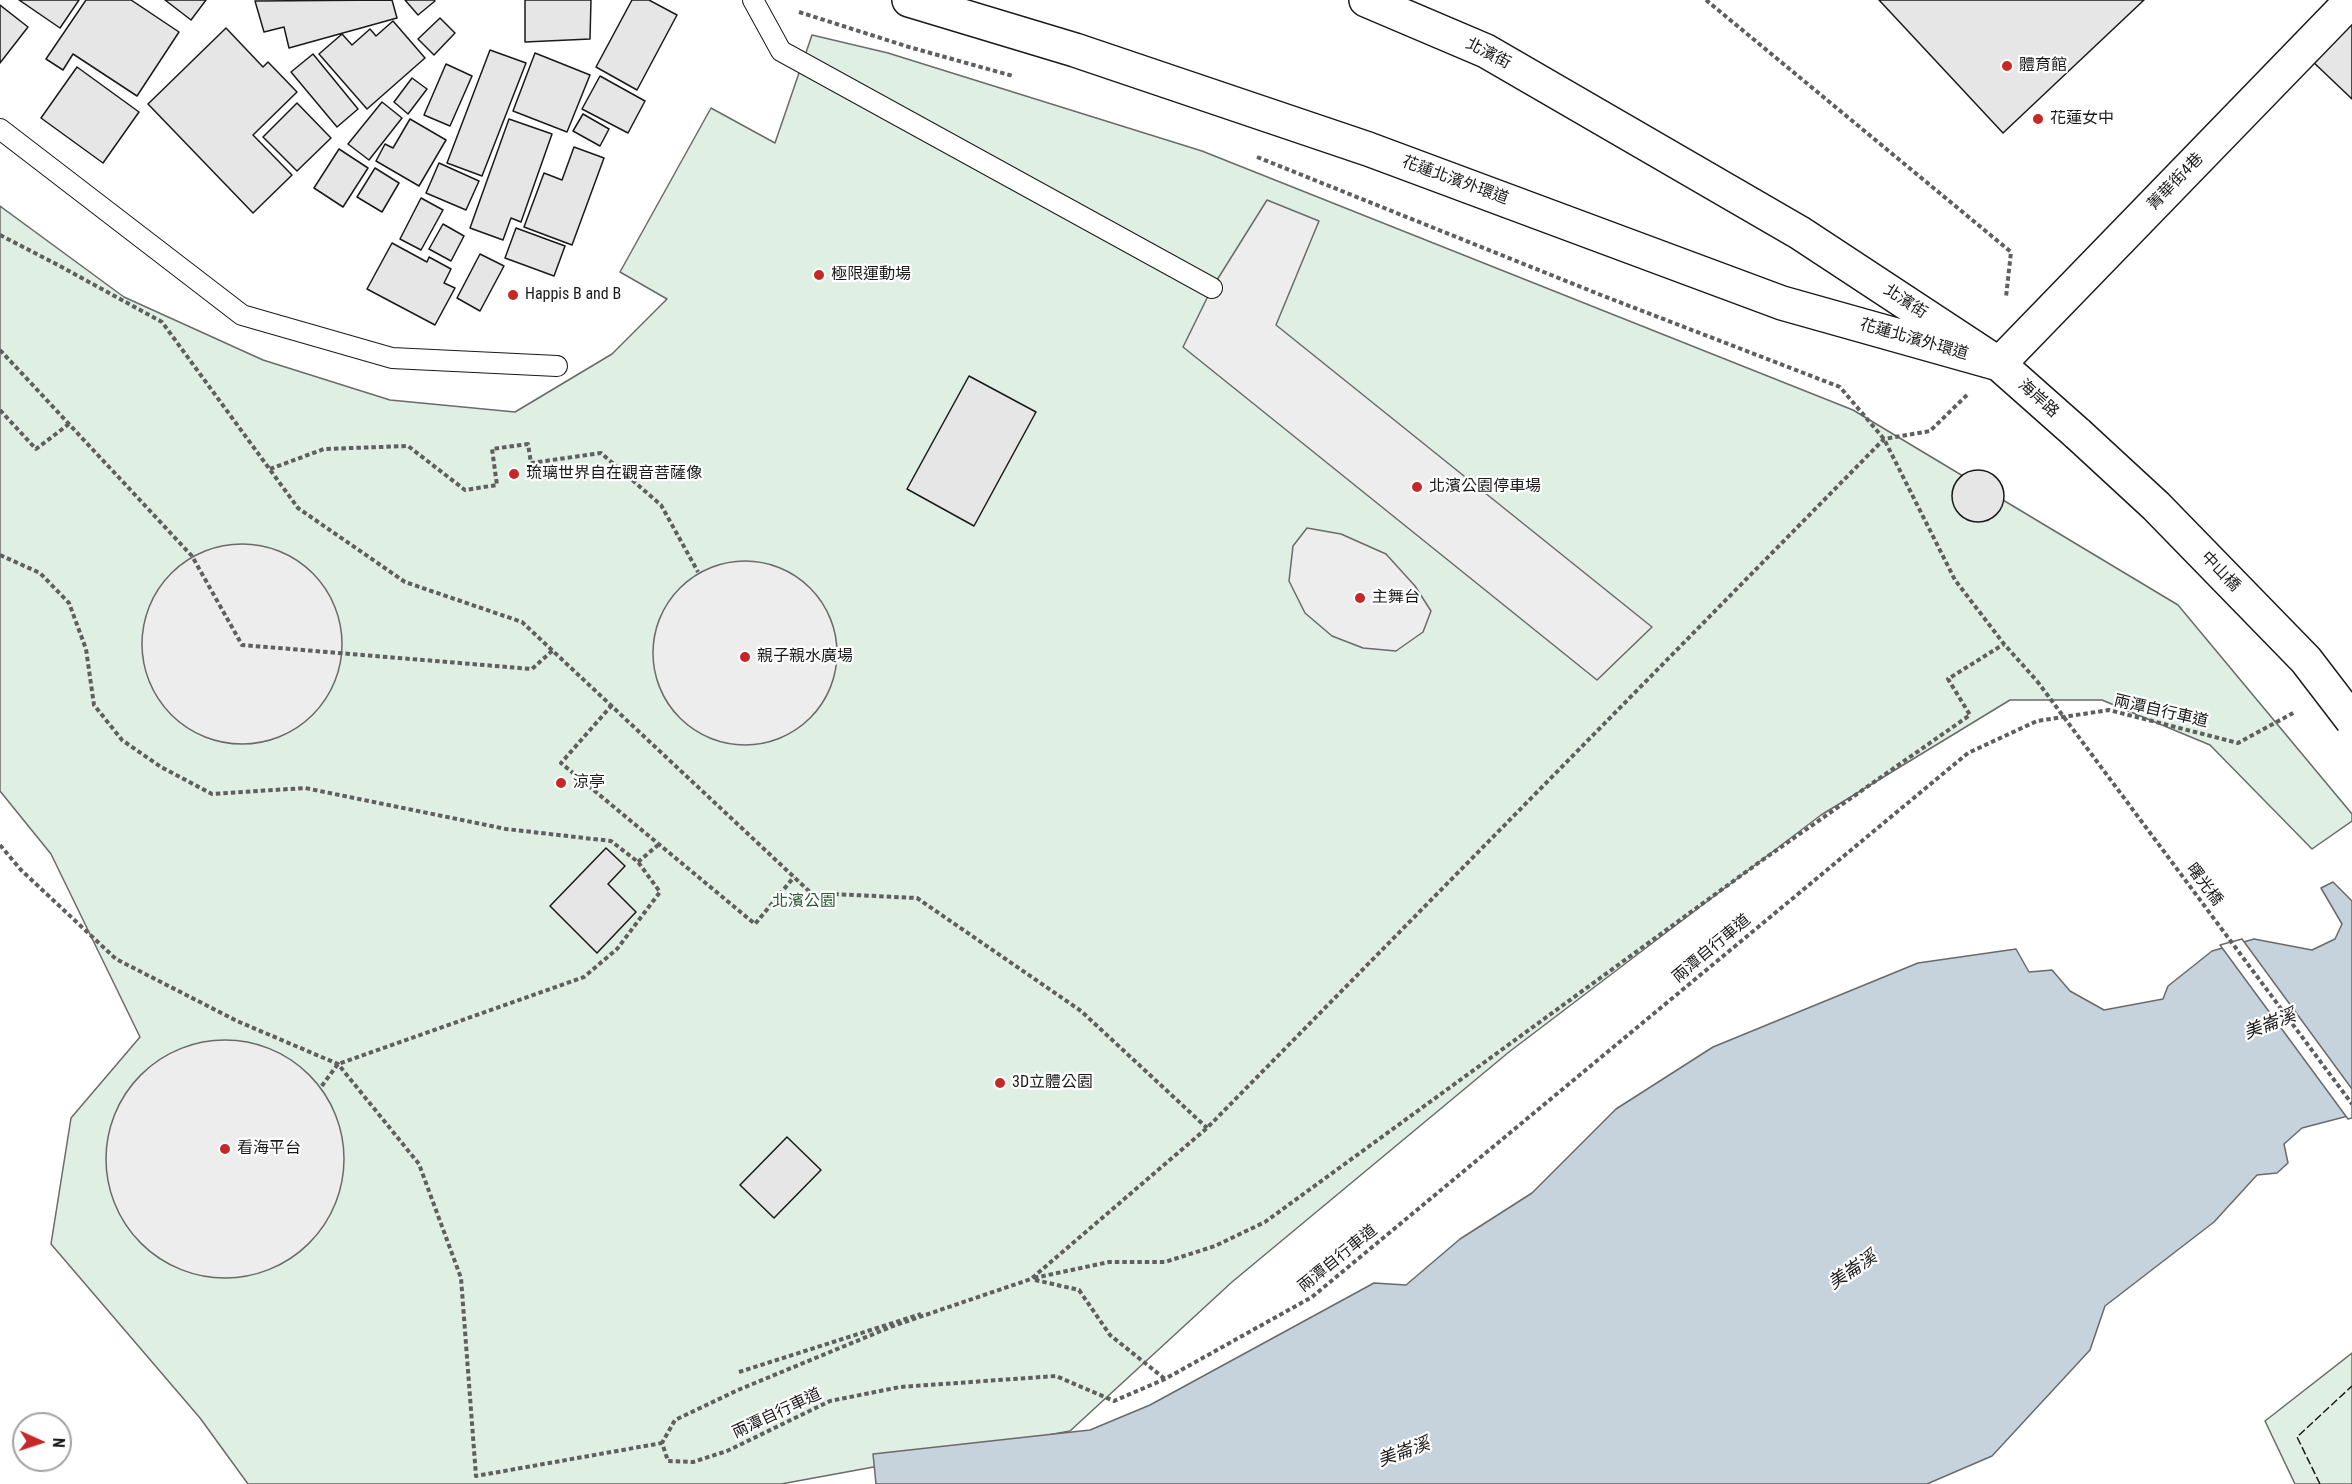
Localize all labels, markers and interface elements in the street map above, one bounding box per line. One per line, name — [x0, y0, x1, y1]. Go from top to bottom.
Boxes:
street label: 北濱街 — [1462, 35, 1514, 73]
place label: 體育館 — [2019, 56, 2067, 76]
marker: 體育館 — [2000, 59, 2014, 73]
place label: 花蓮女中 — [2050, 109, 2114, 129]
marker: 花蓮女中 — [2031, 112, 2045, 126]
street label: 菁華街4巷 — [2144, 149, 2208, 215]
street label: 花蓮北濱外環道 — [1399, 153, 1511, 209]
place label: 極限運動場 — [831, 265, 911, 285]
marker: 極限運動場 — [812, 268, 826, 282]
street label: 北濱街 — [1880, 281, 1930, 323]
place label: Happis B and B — [525, 285, 621, 305]
marker: Happis B and B — [506, 288, 520, 302]
street label: 花蓮北濱外環道 — [1858, 315, 1970, 365]
street label: 海岸路 — [2014, 376, 2062, 422]
place label: 琉璃世界自在觀音菩薩像 — [526, 464, 702, 484]
marker: 琉璃世界自在觀音菩薩像 — [507, 467, 521, 481]
place label: 北濱公園停車場 — [1429, 477, 1541, 497]
marker: 北濱公園停車場 — [1410, 480, 1424, 494]
street label: 中山橋 — [2196, 548, 2244, 596]
place label: 主舞台 — [1372, 588, 1420, 608]
marker: 主舞台 — [1353, 591, 1367, 605]
place label: 親子親水廣場 — [757, 647, 853, 667]
marker: 親子親水廣場 — [738, 650, 752, 664]
street label: 兩潭自行車道 — [2112, 692, 2210, 732]
place label: 涼亭 — [573, 773, 605, 793]
marker: 涼亭 — [554, 776, 568, 790]
street label: 曙光橋 — [2182, 860, 2226, 910]
park label: 北濱公園 — [772, 892, 836, 912]
street label: 兩潭自行車道 — [1669, 911, 1755, 987]
water label: 美崙溪 — [2241, 1005, 2299, 1045]
place label: 3D立體公園 — [1012, 1073, 1093, 1093]
marker: 3D立體公園 — [993, 1076, 1007, 1090]
place label: 看海平台 — [237, 1139, 301, 1159]
marker: 看海平台 — [218, 1142, 232, 1156]
street label: 兩潭自行車道 — [1295, 1221, 1381, 1297]
water label: 美崙溪 — [1825, 1247, 1881, 1295]
street label: 兩潭自行車道 — [729, 1385, 825, 1443]
north arrow — [12, 1412, 72, 1472]
water label: 美崙溪 — [1375, 1434, 1433, 1472]
text: N — [49, 1437, 68, 1448]

